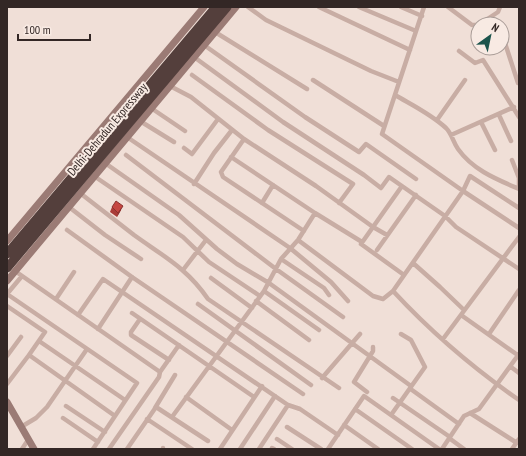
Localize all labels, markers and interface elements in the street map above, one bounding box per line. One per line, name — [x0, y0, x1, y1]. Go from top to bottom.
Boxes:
scale bar — [18, 16, 90, 42]
north arrow — [470, 16, 510, 56]
text: N — [489, 20, 502, 35]
text: 100 m — [24, 22, 51, 37]
street label: Delhi-Dehradun Expressway — [64, 79, 150, 178]

